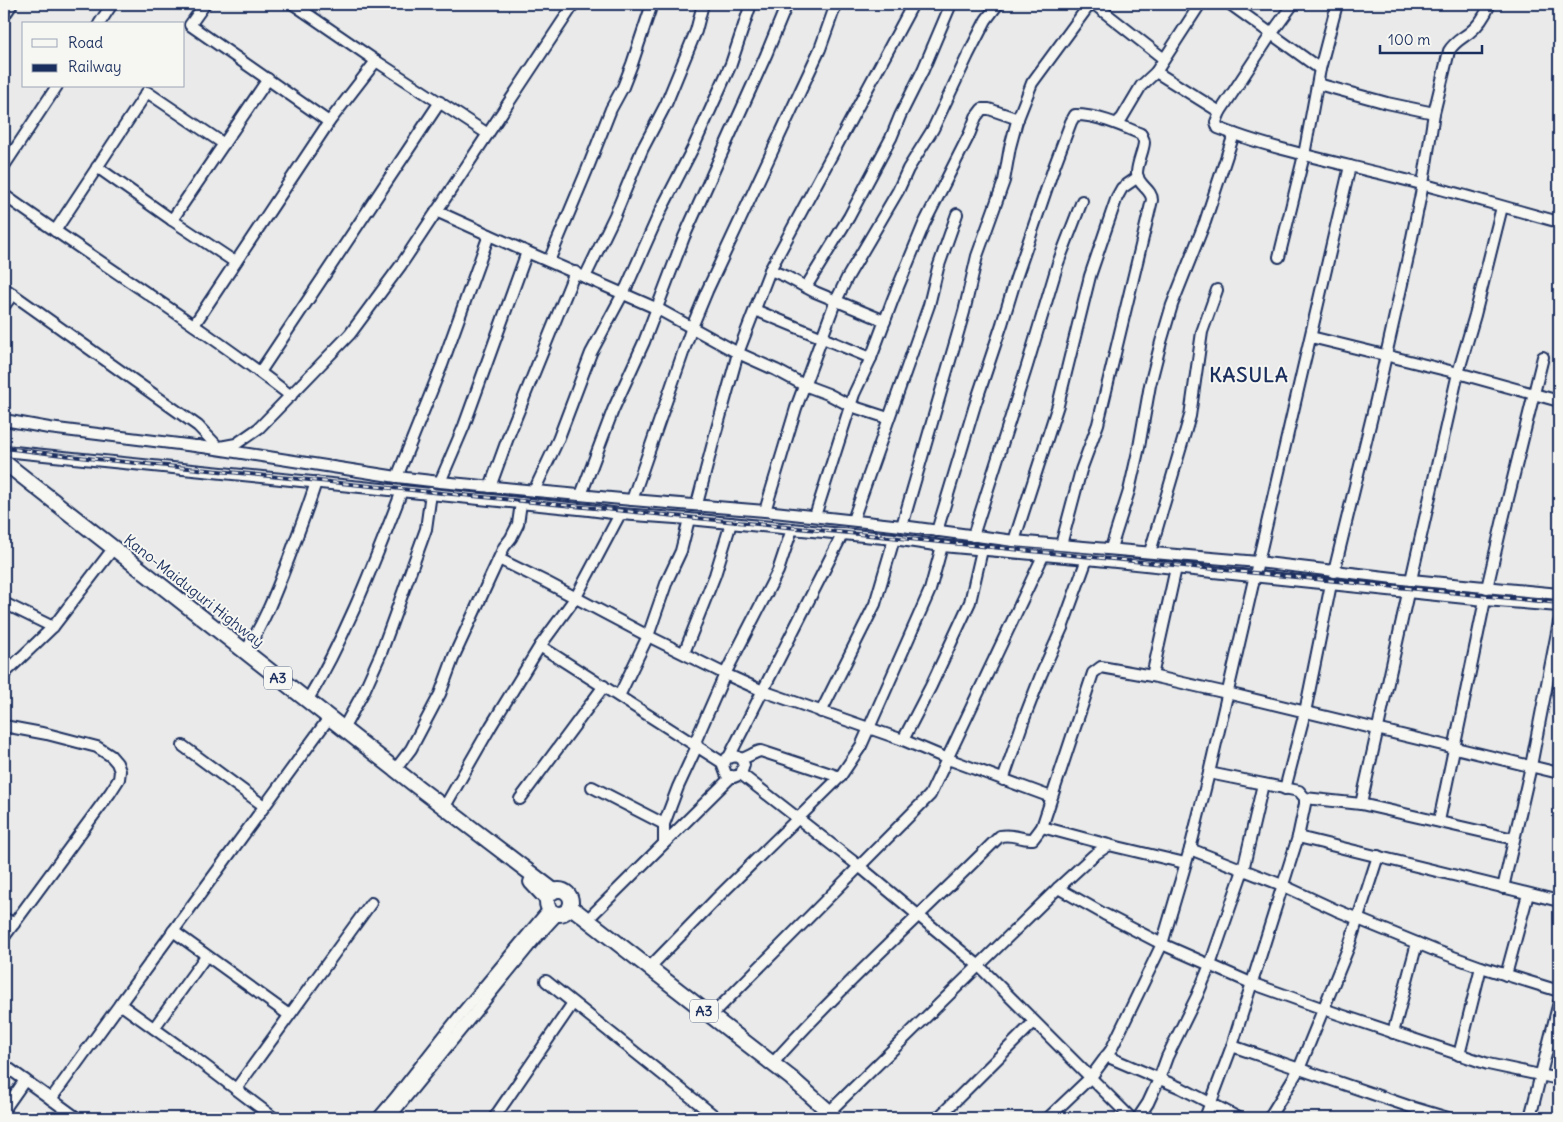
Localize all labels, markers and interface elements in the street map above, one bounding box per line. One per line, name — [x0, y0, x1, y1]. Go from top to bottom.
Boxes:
legend — [22, 22, 185, 88]
scale bar — [1380, 22, 1483, 54]
text: 100 m — [1388, 30, 1430, 49]
text: Road — [68, 33, 103, 52]
text: Railway — [68, 57, 122, 76]
district label: KASULA — [1209, 362, 1289, 387]
street label: Kano-Maiduguri Highway — [120, 530, 268, 651]
road number: A3 — [264, 666, 292, 690]
road number: A3 — [690, 999, 718, 1022]

